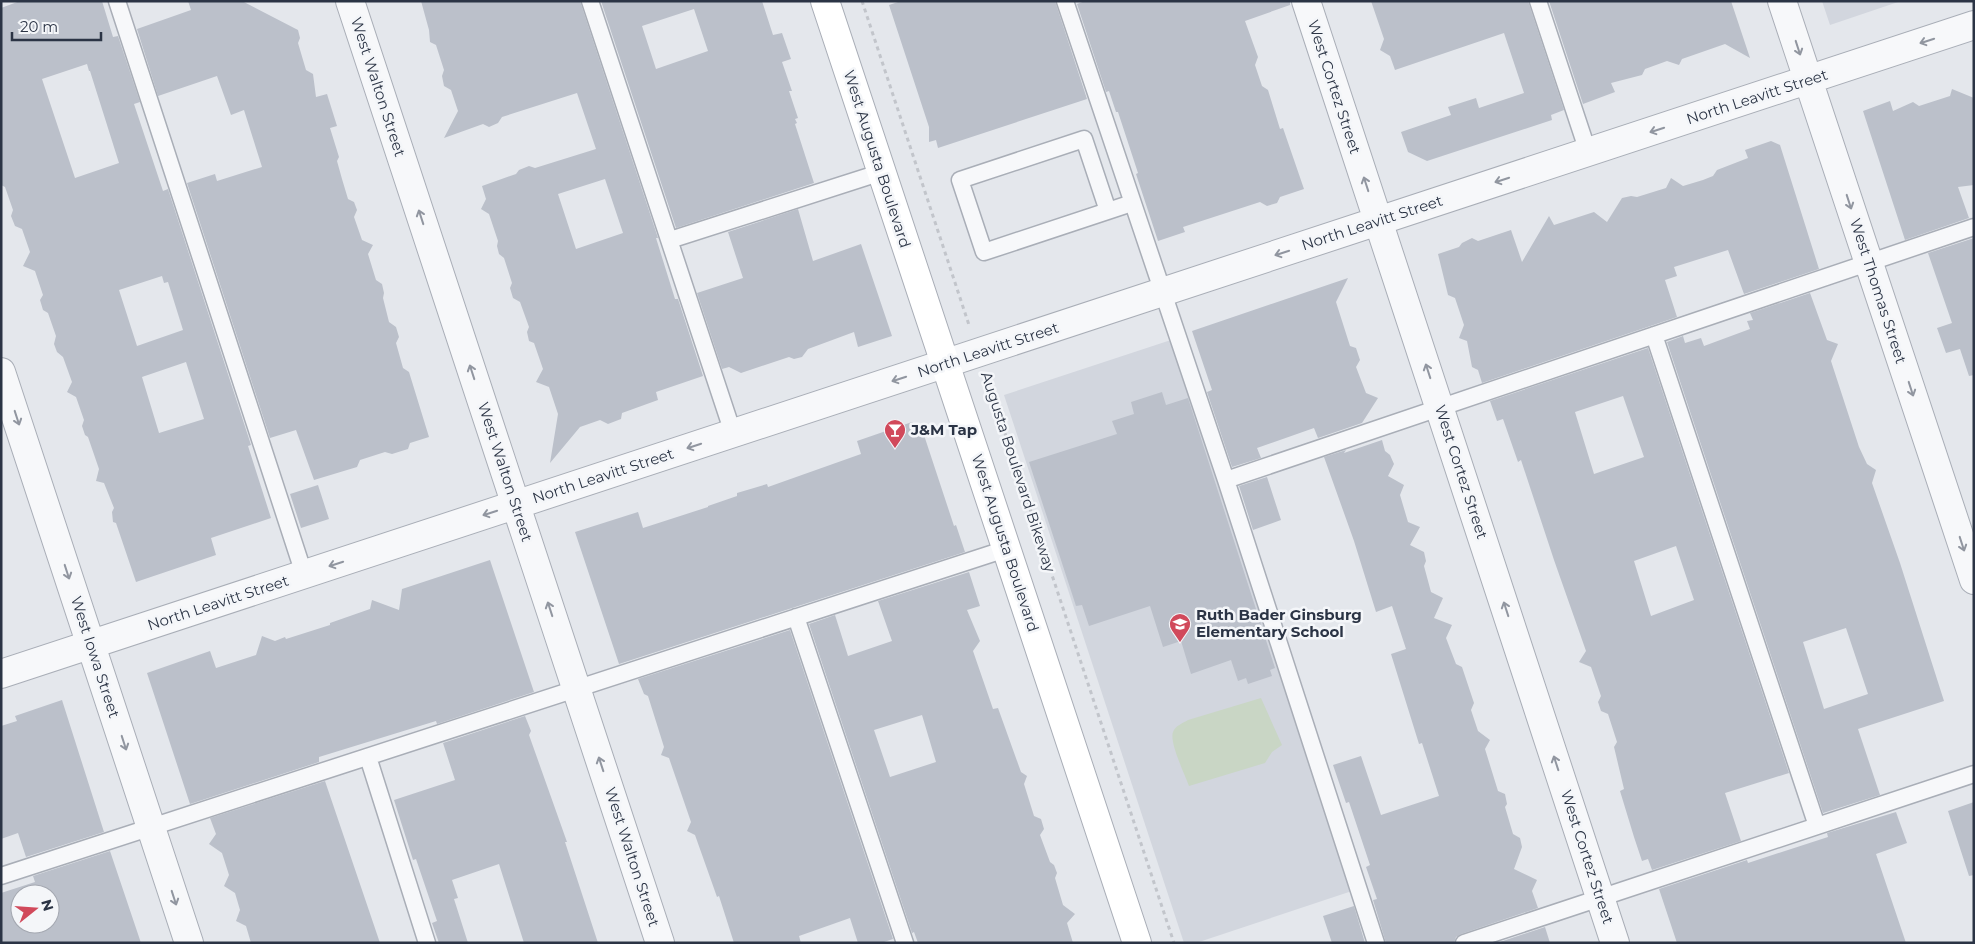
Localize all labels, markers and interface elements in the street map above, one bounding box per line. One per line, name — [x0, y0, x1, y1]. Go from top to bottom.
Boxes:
scale bar — [12, 10, 101, 42]
street label: West Walton Street — [347, 15, 410, 159]
text: 20 m — [20, 17, 58, 36]
street label: West Cortez Street — [1304, 17, 1365, 156]
one-way arrow — [1920, 36, 1936, 46]
one-way arrow — [1793, 39, 1803, 55]
street label: North Leavitt Street — [1684, 65, 1830, 128]
street label: West Augusta Boulevard — [840, 68, 915, 250]
one-way arrow — [1649, 125, 1665, 135]
one-way arrow — [1495, 176, 1511, 186]
one-way arrow — [1361, 177, 1370, 192]
street label: North Leavitt Street — [1299, 191, 1445, 254]
one-way arrow — [1845, 193, 1854, 209]
one-way arrow — [416, 210, 425, 226]
street label: West Thomas Street — [1846, 216, 1911, 366]
one-way arrow — [1274, 249, 1290, 258]
street label: North Leavitt Street — [915, 318, 1061, 381]
one-way arrow — [467, 364, 476, 380]
one-way arrow — [1422, 364, 1432, 380]
street label: Augusta Boulevard Bikeway — [977, 369, 1060, 575]
one-way arrow — [891, 375, 907, 384]
one-way arrow — [1906, 381, 1916, 397]
street label: West Walton Street — [474, 400, 537, 544]
street label: West Cortez Street — [1431, 402, 1492, 541]
one-way arrow — [12, 410, 22, 426]
bar icon: J&M Tap — [883, 418, 907, 449]
place label: J&M Tap — [910, 420, 977, 439]
one-way arrow — [687, 442, 703, 451]
street label: North Leavitt Street — [530, 444, 676, 507]
street label: West Augusta Boulevard — [968, 452, 1043, 634]
one-way arrow — [483, 509, 499, 519]
one-way arrow — [1957, 535, 1967, 551]
one-way arrow — [329, 560, 344, 569]
one-way arrow — [63, 564, 73, 580]
street label: North Leavitt Street — [145, 571, 291, 634]
street label: West Iowa Street — [67, 594, 124, 720]
one-way arrow — [1500, 601, 1510, 617]
one-way arrow — [545, 602, 554, 618]
place label: Ruth Bader Ginsburg Elementary School — [1196, 605, 1362, 641]
school or university icon: Ruth Bader Ginsburg Elementary School — [1168, 612, 1192, 643]
one-way arrow — [119, 735, 129, 751]
one-way arrow — [596, 756, 605, 772]
one-way arrow — [1551, 756, 1560, 772]
street label: West Walton Street — [601, 785, 664, 929]
street label: West Cortez Street — [1557, 787, 1618, 926]
north arrow — [10, 884, 60, 934]
one-way arrow — [170, 889, 180, 905]
text: N — [37, 897, 58, 913]

